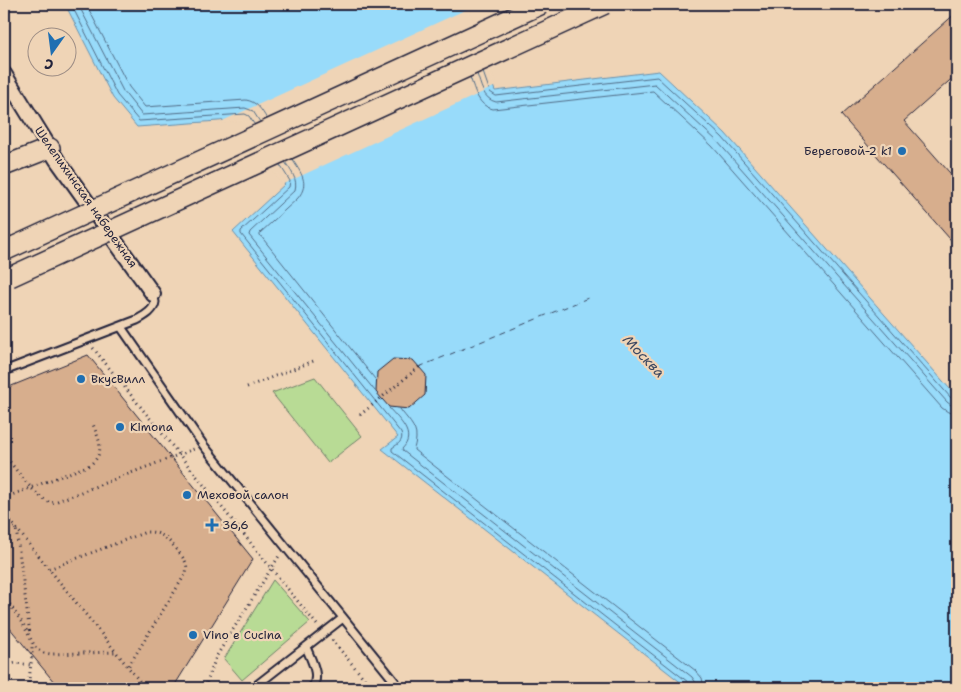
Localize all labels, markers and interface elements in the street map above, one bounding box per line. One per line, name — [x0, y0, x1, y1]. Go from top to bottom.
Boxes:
north arrow — [28, 28, 78, 78]
text: С — [43, 55, 55, 74]
street label: Шелепихинская набережная — [31, 123, 141, 271]
place label: Береговой-2 k1 — [804, 143, 892, 159]
marker: Береговой-2 k1 — [896, 145, 908, 157]
water label: Москва — [619, 331, 669, 381]
place label: ВкусВилл — [91, 371, 145, 387]
marker: ВкусВилл — [75, 373, 87, 385]
place label: Kimona — [130, 419, 174, 435]
marker: Kimona — [114, 421, 126, 433]
place label: Меховой салон — [197, 487, 289, 503]
marker: Меховой салон — [181, 489, 193, 501]
place label: 36,6 — [222, 517, 249, 533]
marker: 36,6 — [206, 519, 218, 531]
place label: Vino e Cucina — [203, 627, 282, 643]
marker: Vino e Cucina — [187, 629, 199, 641]

